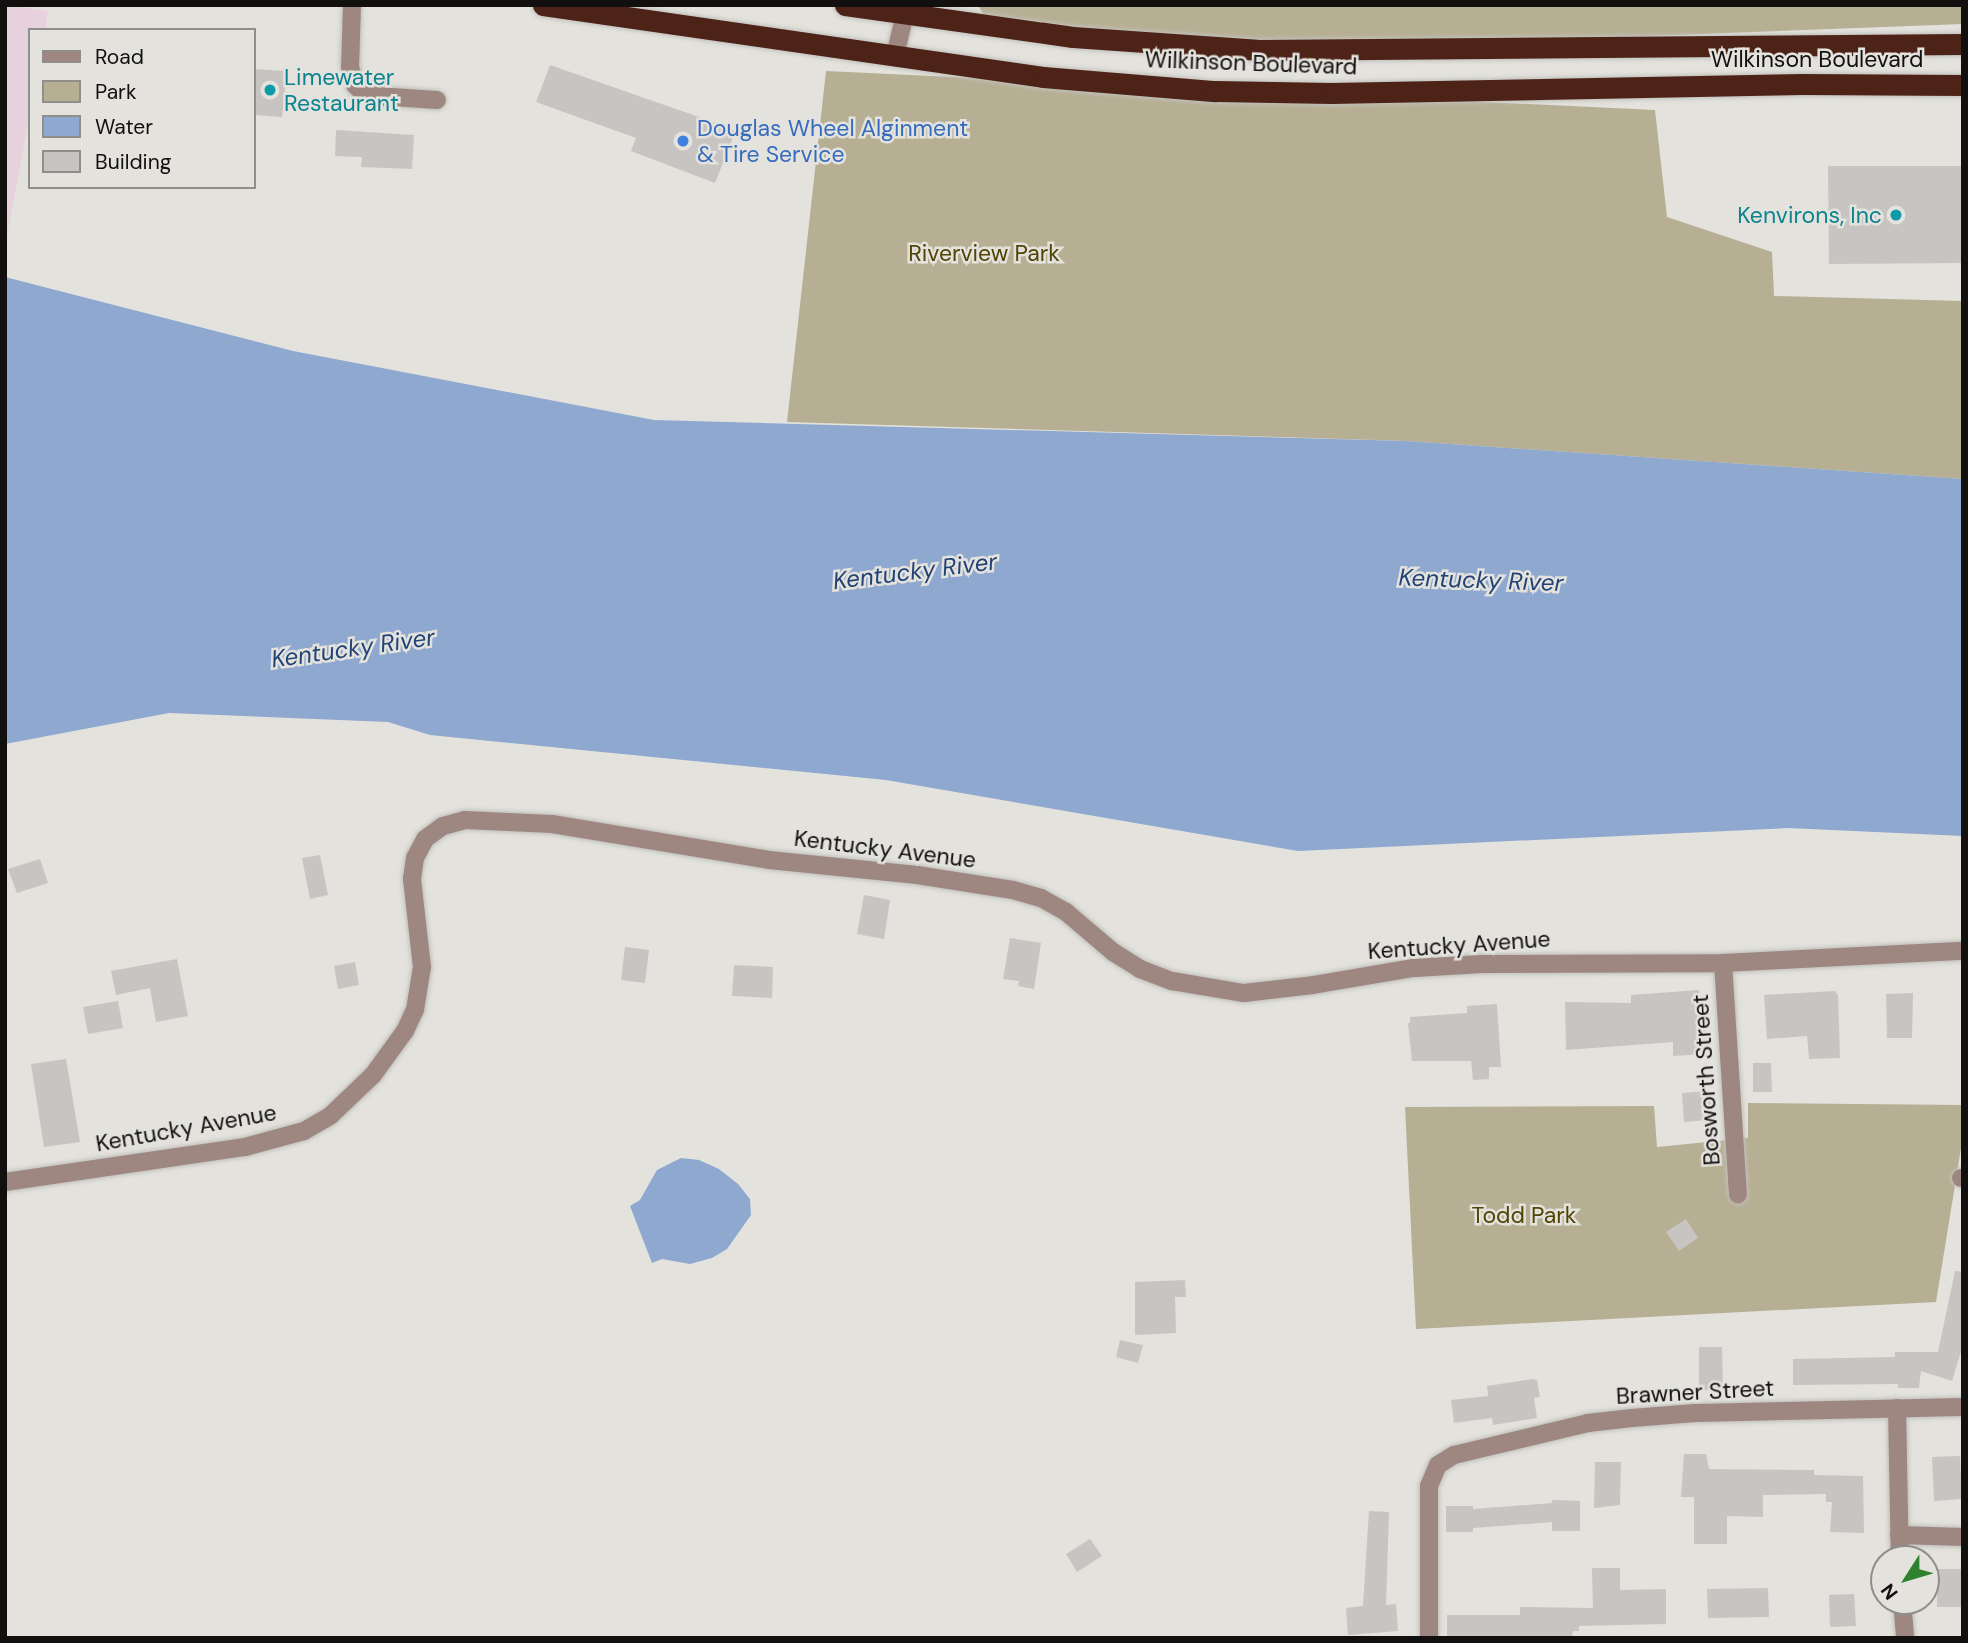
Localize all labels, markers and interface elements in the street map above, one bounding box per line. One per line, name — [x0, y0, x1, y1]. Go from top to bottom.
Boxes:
legend — [28, 28, 256, 189]
text: Road — [95, 43, 144, 71]
street label: Wilkinson Boulevard — [1144, 45, 1358, 81]
street label: Wilkinson Boulevard — [1711, 45, 1923, 73]
place label: Limewater Restaurant — [284, 63, 399, 117]
text: Park — [95, 78, 136, 106]
marker: Limewater Restaurant — [262, 82, 278, 98]
text: Water — [95, 113, 153, 141]
place label: Douglas Wheel Alginment & Tire Service — [697, 114, 968, 168]
marker: Douglas Wheel Alginment & Tire Service — [675, 133, 691, 149]
text: Building — [95, 148, 171, 176]
place label: Kenvirons, Inc — [1737, 201, 1882, 229]
marker: Kenvirons, Inc — [1888, 207, 1904, 223]
park label: Riverview Park — [908, 239, 1060, 267]
water label: Kentucky River — [831, 547, 999, 595]
water label: Kentucky River — [1398, 563, 1564, 597]
water label: Kentucky River — [269, 622, 437, 674]
street label: Kentucky Avenue — [793, 824, 977, 874]
street label: Kentucky Avenue — [1367, 925, 1551, 965]
street label: Bosworth Street — [1686, 994, 1726, 1166]
street label: Kentucky Avenue — [94, 1099, 278, 1157]
park label: Todd Park — [1472, 1201, 1576, 1229]
street label: Brawner Street — [1615, 1374, 1775, 1410]
north arrow — [1870, 1545, 1940, 1615]
text: N — [1875, 1579, 1904, 1605]

